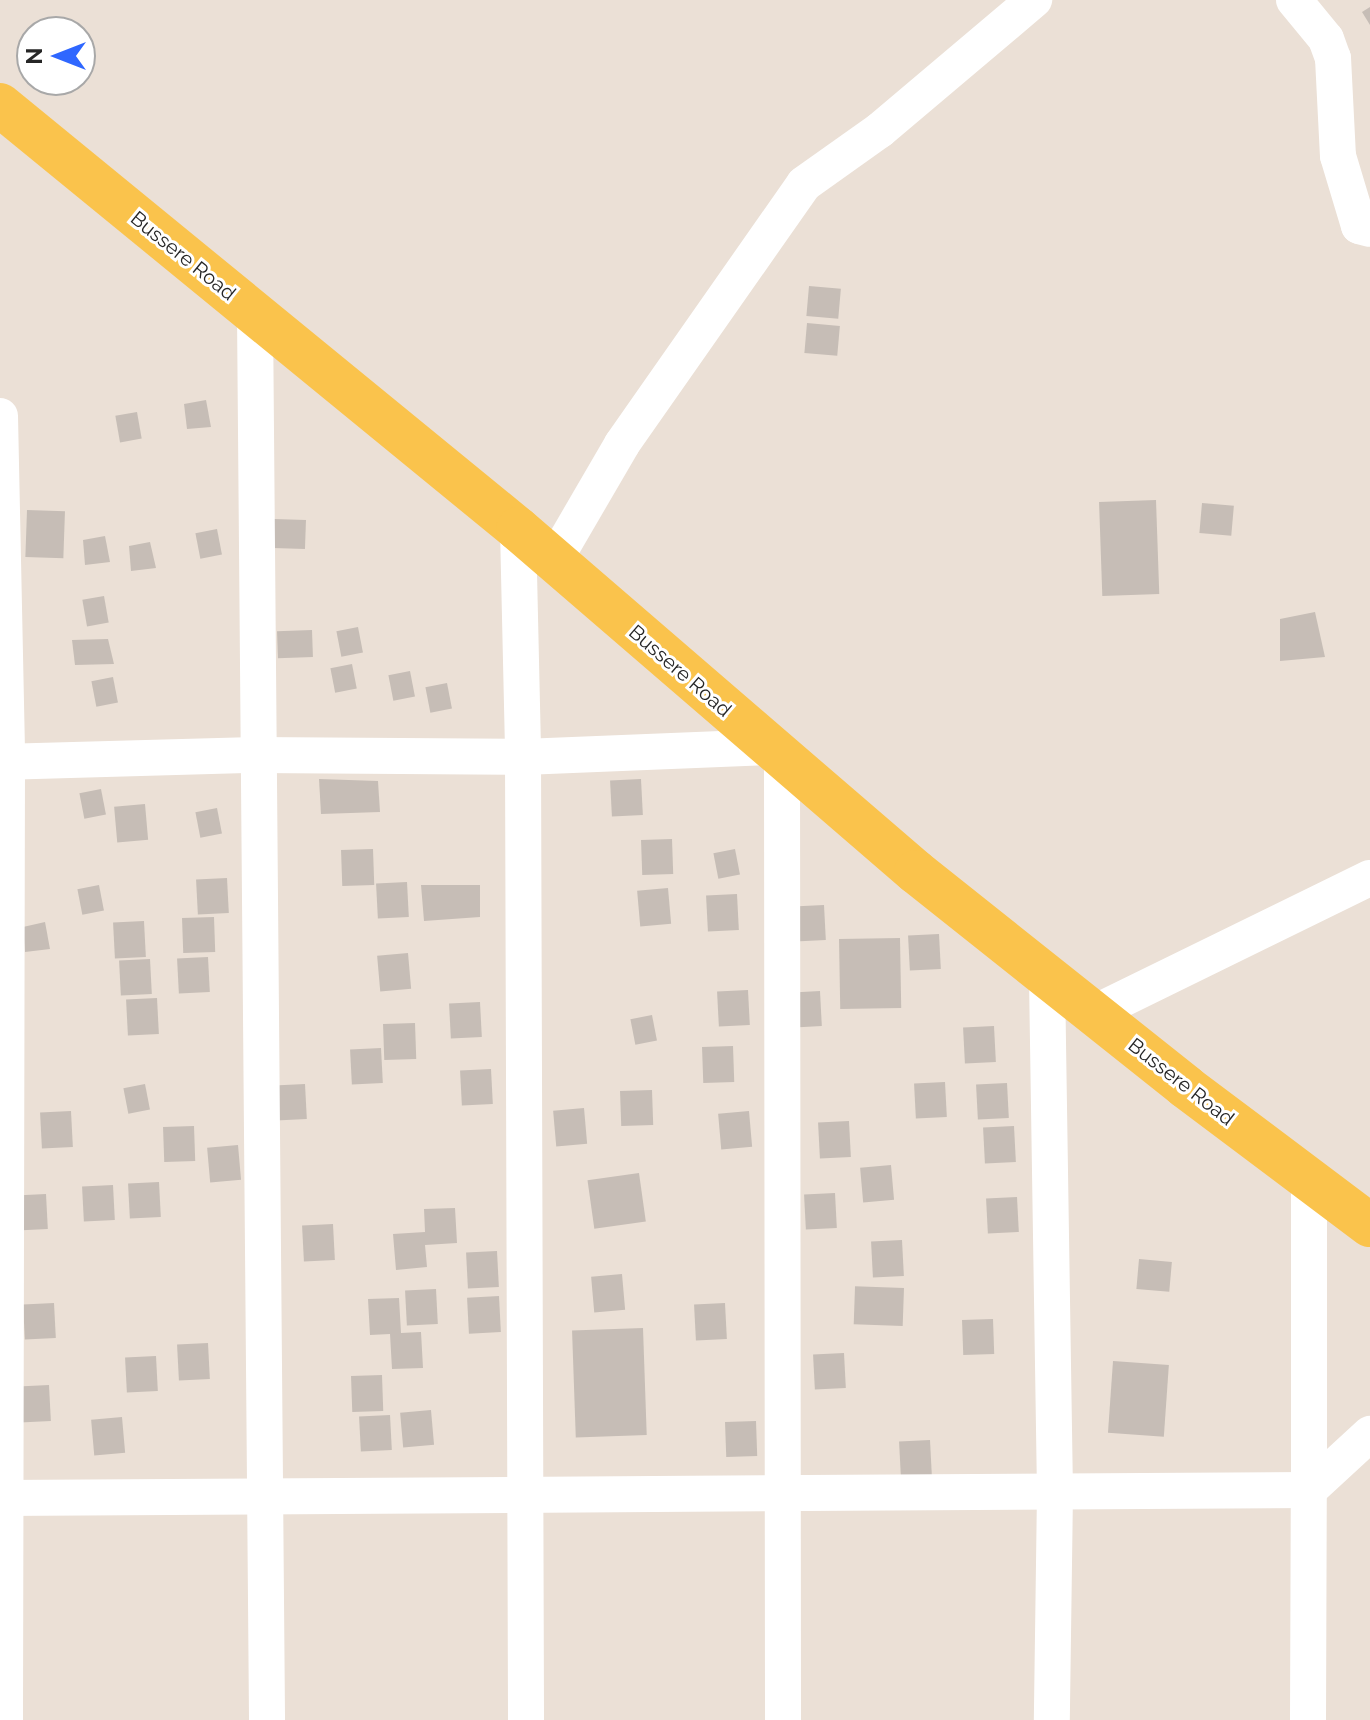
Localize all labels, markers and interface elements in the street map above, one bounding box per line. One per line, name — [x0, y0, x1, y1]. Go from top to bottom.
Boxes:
north arrow — [16, 16, 96, 96]
text: N — [21, 48, 47, 64]
street label: Bussere Road — [126, 206, 240, 306]
street label: Bussere Road — [624, 620, 736, 722]
street label: Bussere Road — [1123, 1033, 1239, 1131]

